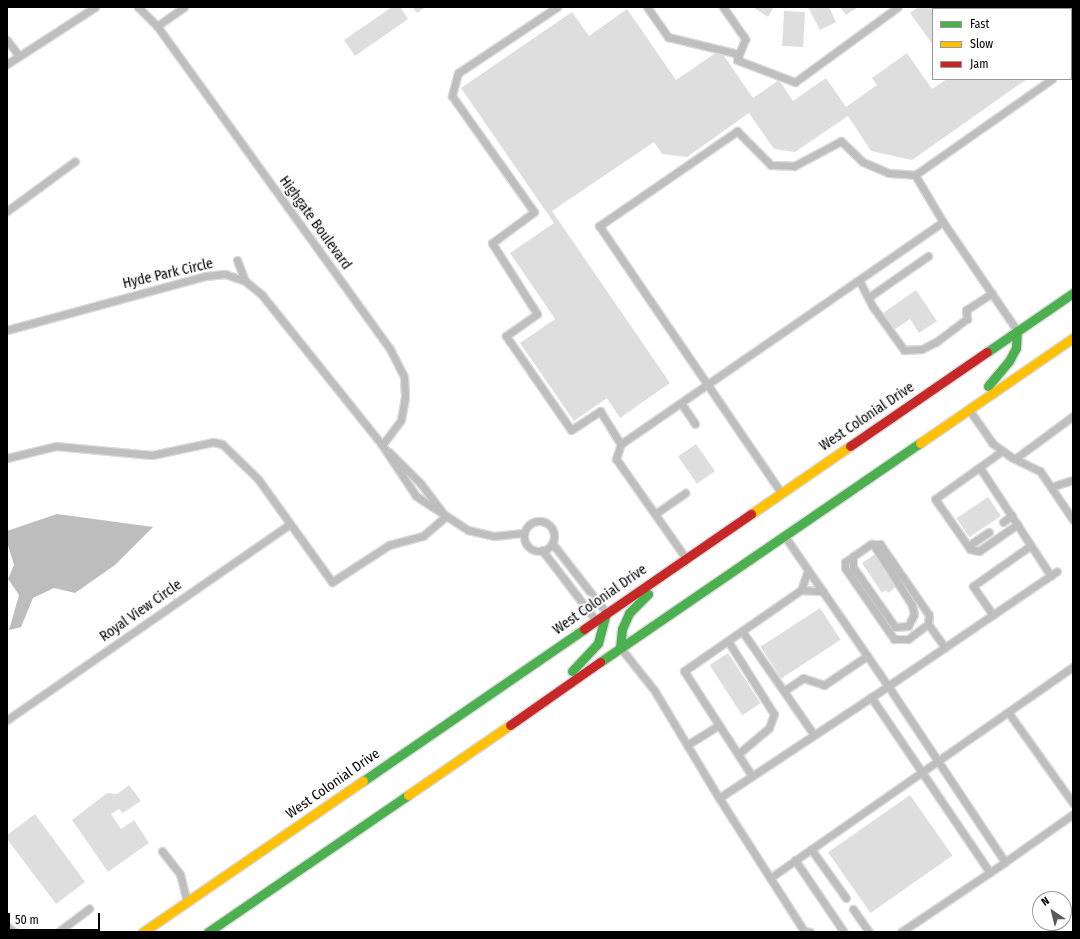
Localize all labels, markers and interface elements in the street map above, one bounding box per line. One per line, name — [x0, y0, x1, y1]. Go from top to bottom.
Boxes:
legend — [932, 8, 1072, 80]
text: Fast — [970, 17, 989, 31]
text: Slow — [970, 37, 993, 51]
text: Jam — [970, 57, 988, 71]
street label: Highgate Boulevard — [275, 173, 355, 273]
street label: Hyde Park Circle — [121, 255, 215, 293]
street label: West Colonial Drive — [816, 379, 918, 455]
street label: West Colonial Drive — [550, 561, 650, 639]
street label: Royal View Circle — [97, 577, 185, 645]
street label: West Colonial Drive — [283, 745, 383, 823]
north arrow — [1032, 891, 1072, 931]
text: N — [1039, 894, 1052, 909]
scale bar — [10, 905, 102, 931]
text: 50 m — [15, 913, 39, 927]

